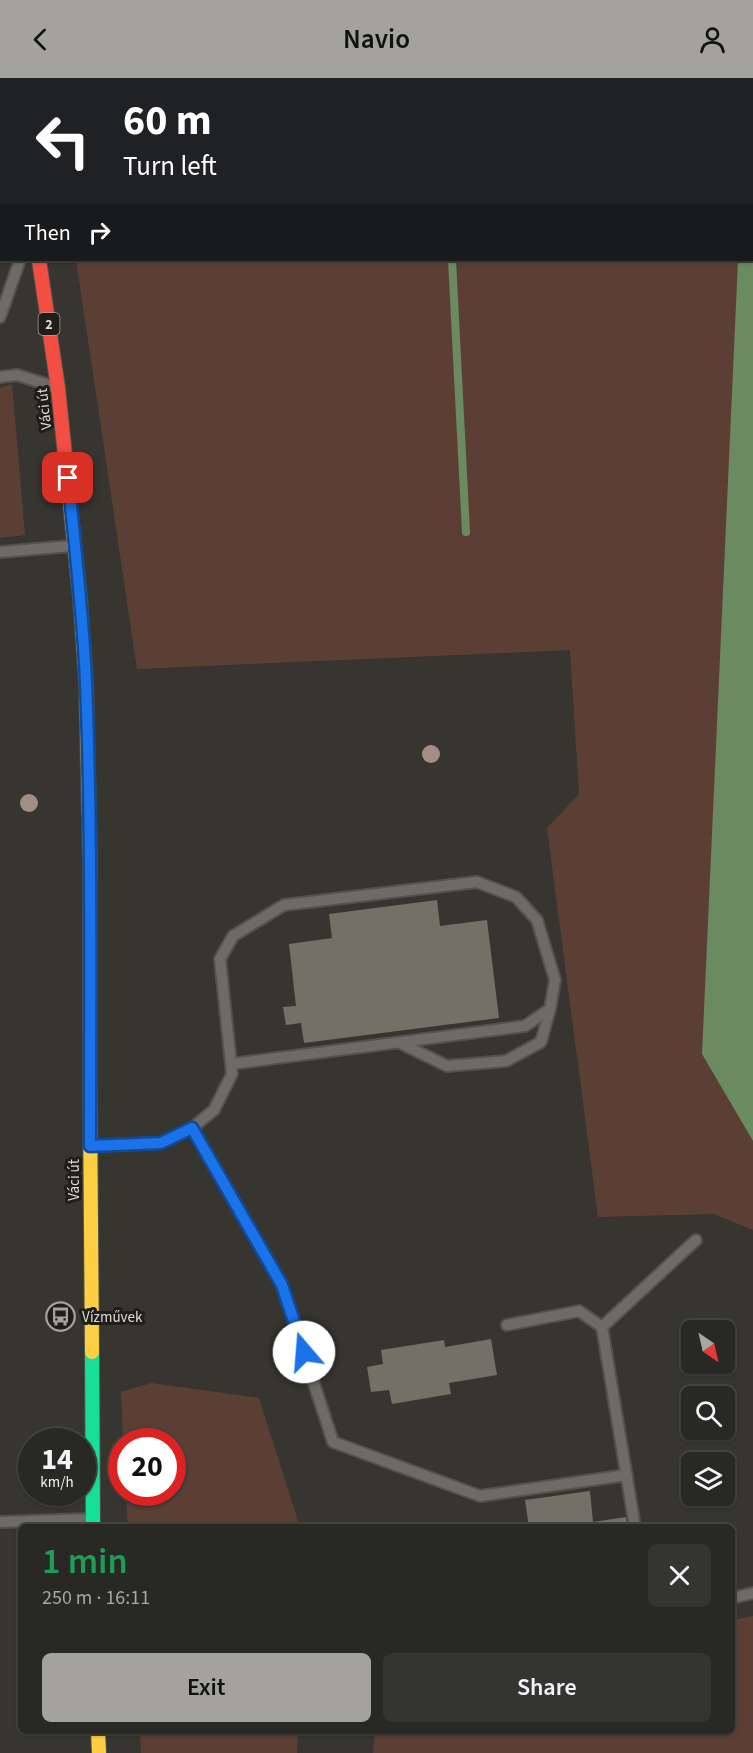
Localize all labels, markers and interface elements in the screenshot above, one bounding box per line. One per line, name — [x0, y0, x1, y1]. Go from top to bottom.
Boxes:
text: Navio — [343, 20, 410, 59]
icon: back — [24, 23, 57, 56]
icon: person — [696, 23, 729, 56]
text: 60 m — [123, 91, 212, 151]
icon: left — [24, 102, 102, 180]
text: Turn left — [123, 147, 217, 186]
icon: right — [83, 216, 116, 249]
text: Then — [24, 217, 71, 249]
road number: 2 — [38, 313, 60, 335]
street label: Váci út — [32, 387, 57, 431]
pin — [42, 452, 93, 503]
icon: arrive — [51, 461, 84, 494]
street label: Váci út — [64, 1159, 85, 1201]
bus stop icon: Vízművek — [45, 1301, 77, 1333]
place label: Vízművek — [82, 1307, 143, 1328]
position arrow — [272, 1320, 336, 1384]
north arrow — [681, 1320, 735, 1374]
map controls — [681, 1320, 735, 1506]
button: search — [681, 1386, 735, 1440]
speed limit sign: 20 — [108, 1428, 186, 1506]
text: 14 — [41, 1438, 73, 1481]
button: layers — [681, 1452, 735, 1506]
text: km/h — [40, 1472, 74, 1493]
text: 1 min — [42, 1536, 128, 1587]
button: close — [648, 1544, 711, 1607]
text: 250 m · 16:11 — [42, 1584, 150, 1612]
button: Exit — [42, 1653, 371, 1722]
button: Share — [383, 1653, 711, 1722]

